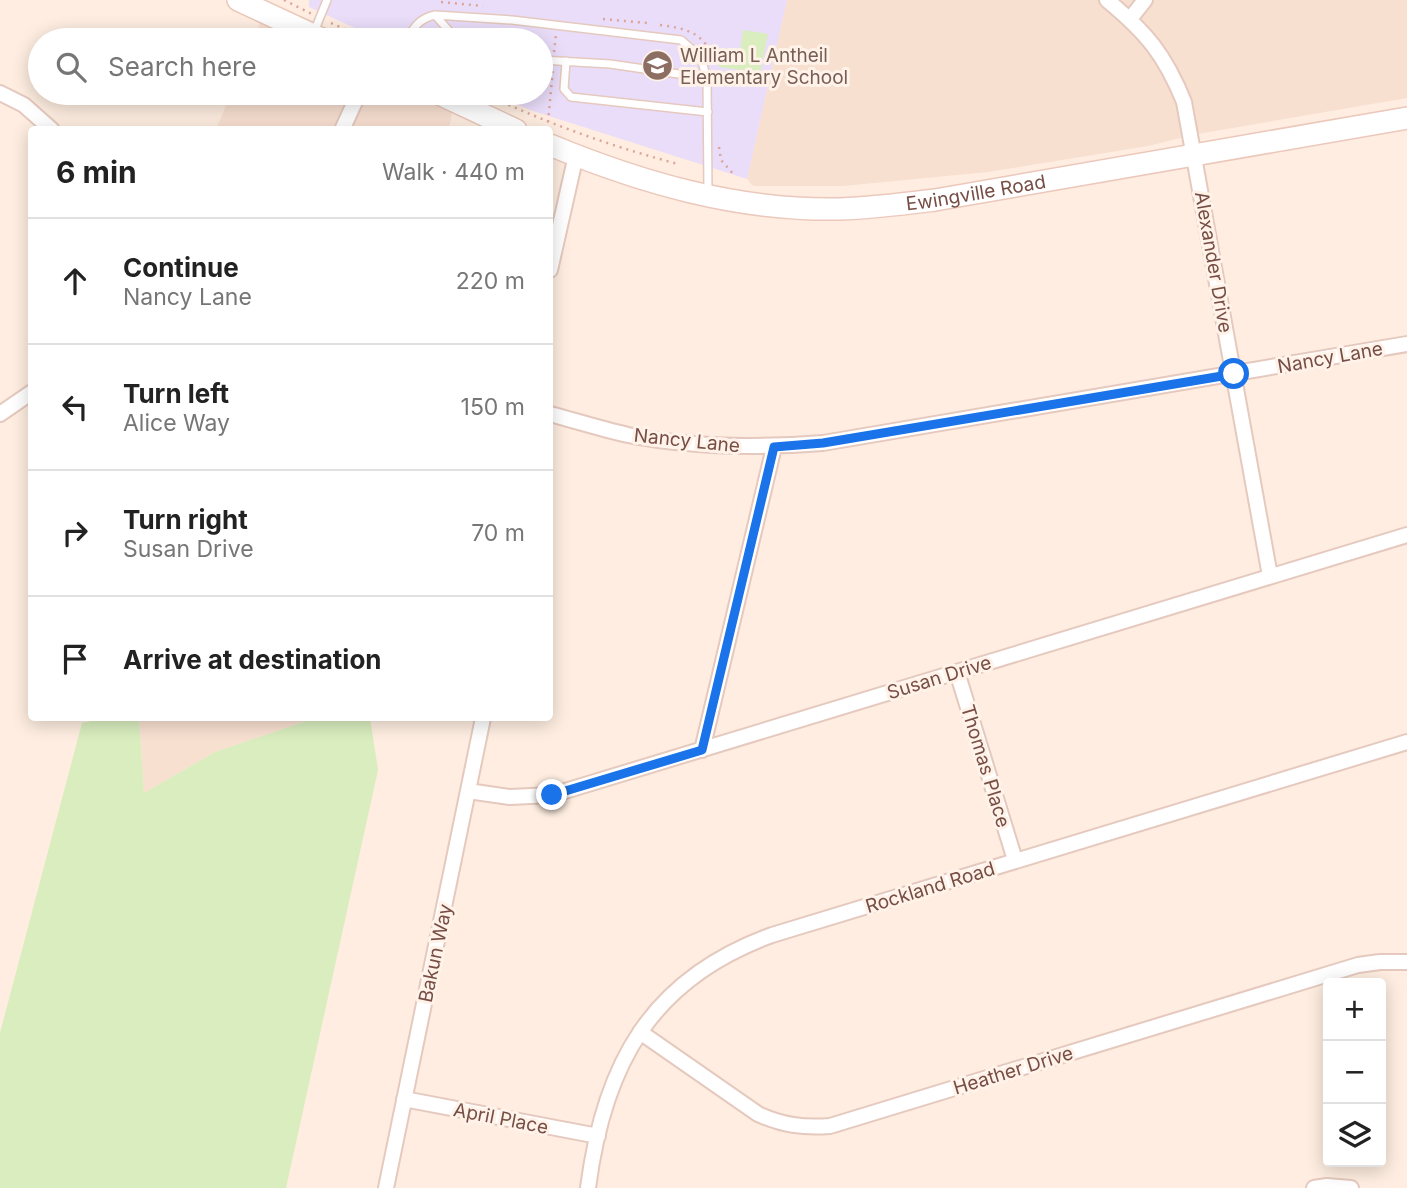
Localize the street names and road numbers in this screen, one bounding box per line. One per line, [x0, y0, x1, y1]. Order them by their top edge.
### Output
street label: Ewingville Road [905, 170, 1047, 216]
street label: Alexander Drive [1190, 190, 1237, 334]
street label: Nancy Lane [1276, 337, 1384, 378]
street label: Nancy Lane [633, 423, 741, 457]
street label: Susan Drive [884, 651, 994, 704]
street label: Thomas Place [956, 702, 1015, 830]
street label: Rockland Road [863, 857, 998, 918]
street label: Bakun Way [414, 901, 457, 1004]
street label: Heather Drive [950, 1041, 1076, 1100]
street label: April Place [452, 1098, 550, 1139]

